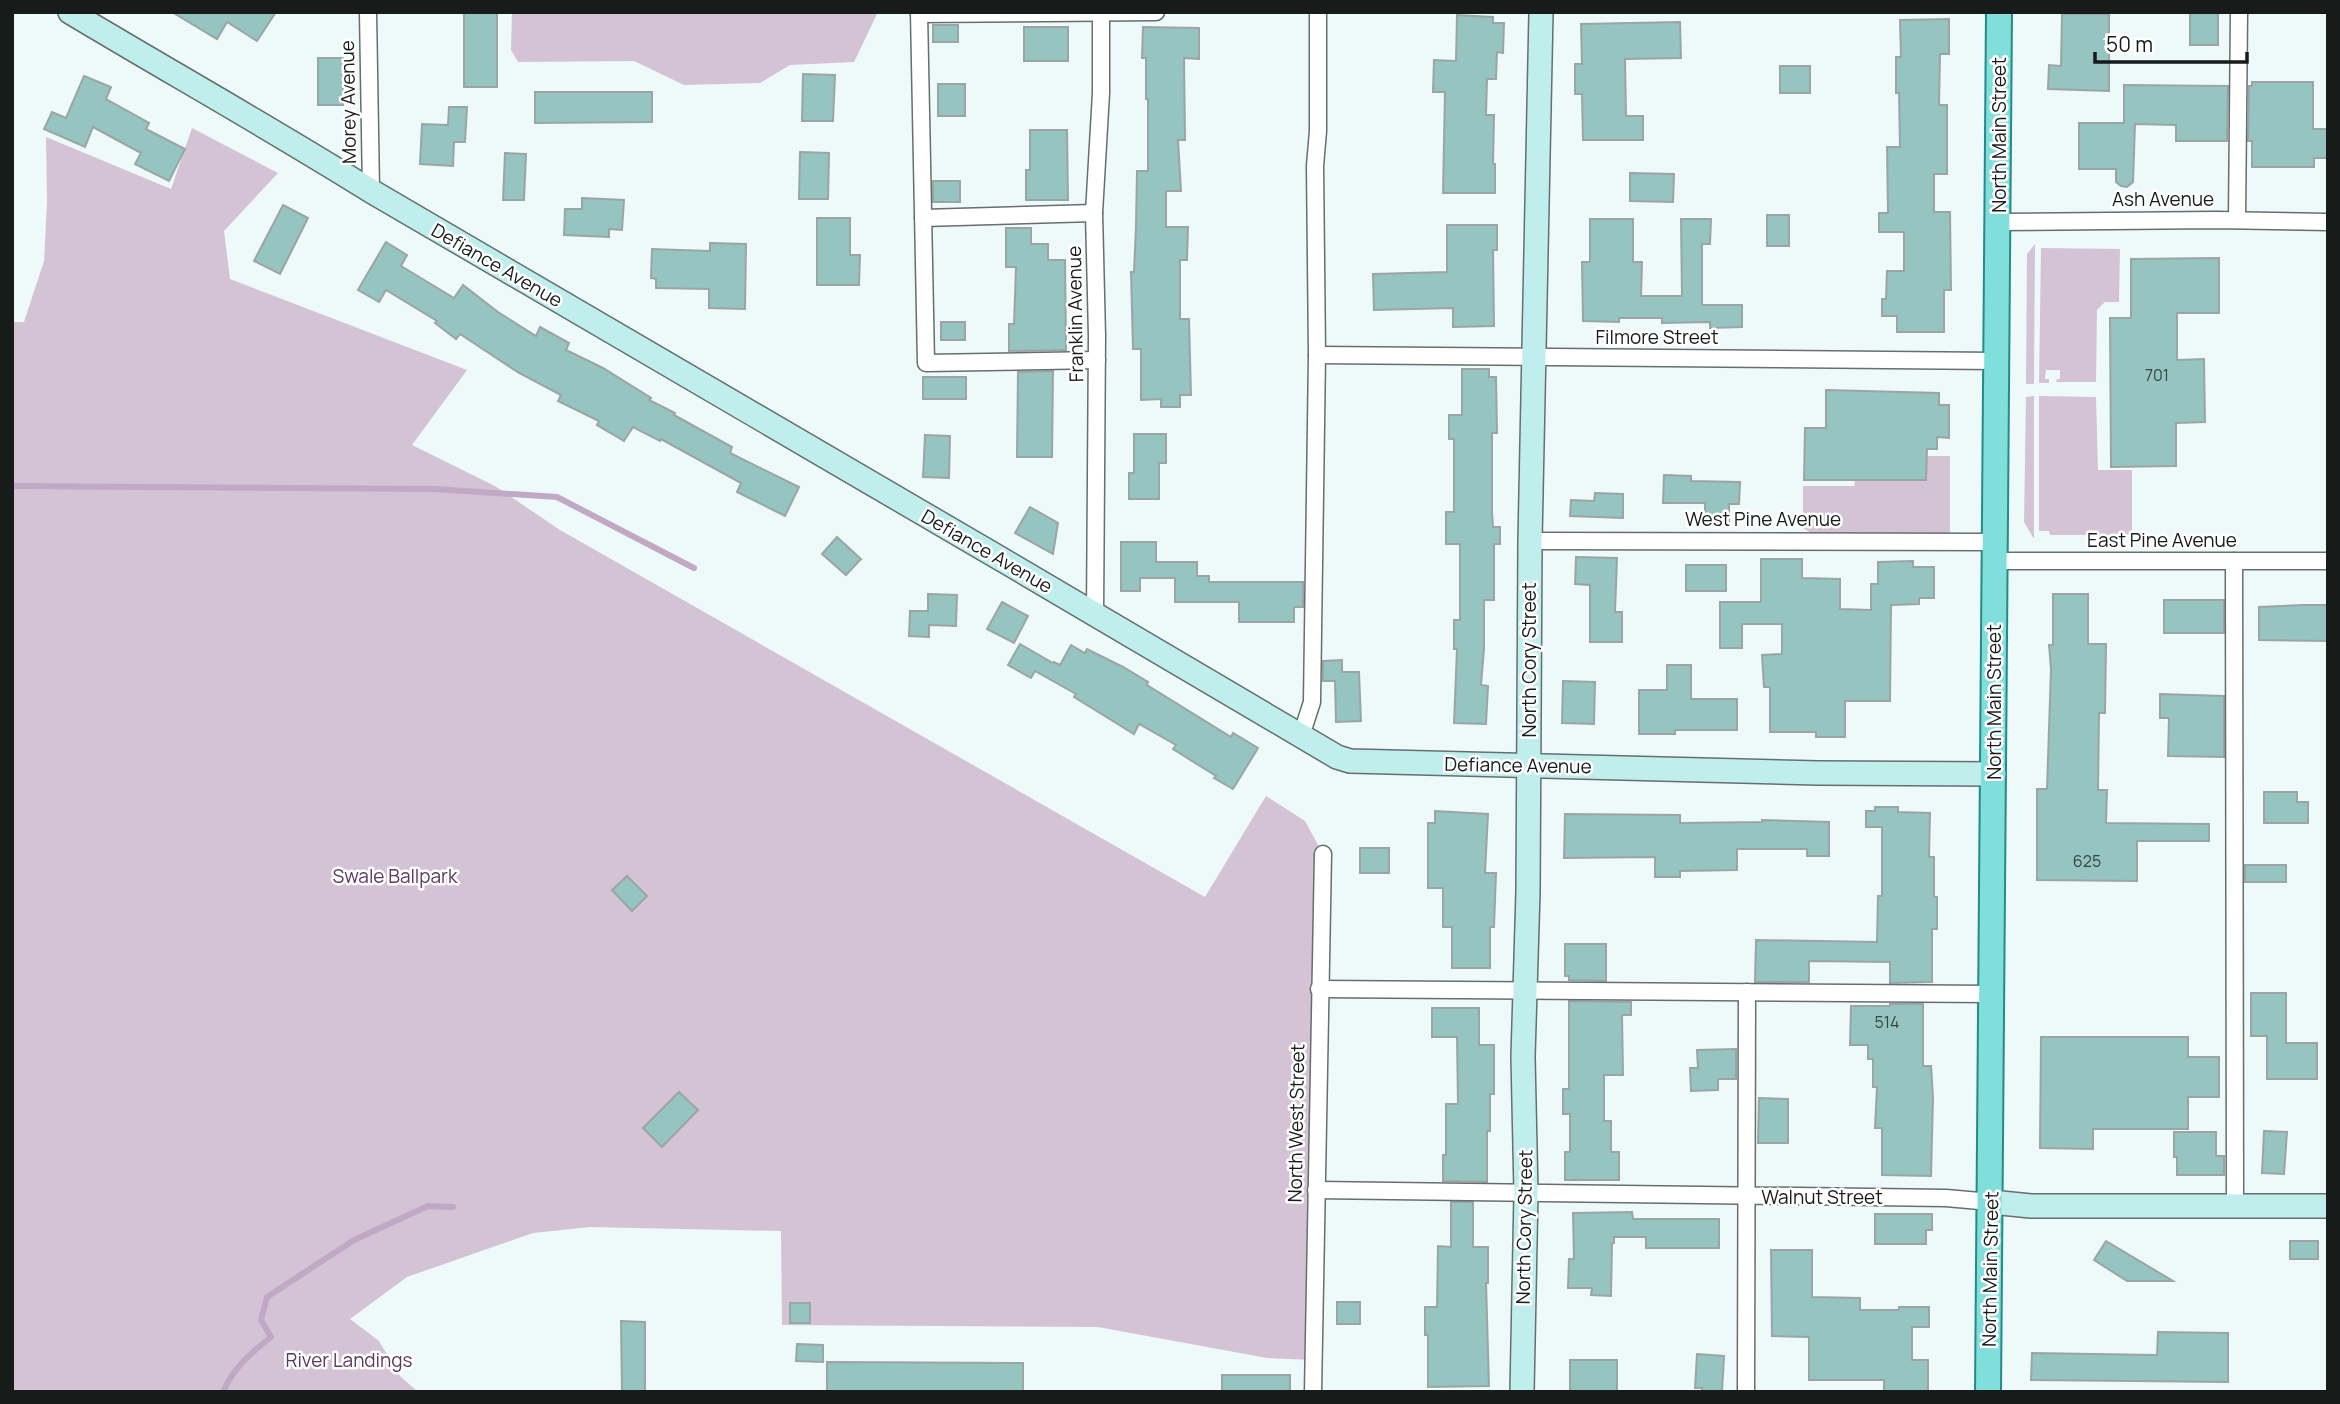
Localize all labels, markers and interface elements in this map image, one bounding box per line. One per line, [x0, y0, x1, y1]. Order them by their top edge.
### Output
scale bar [2095, 21, 2247, 65]
text: 50 m [2106, 30, 2153, 58]
street label: Morey Avenue [334, 40, 362, 164]
street label: North Main Street [1986, 57, 2012, 213]
street label: Ash Avenue [2112, 186, 2214, 212]
street label: Defiance Avenue [427, 217, 567, 313]
street label: Franklin Avenue [1061, 246, 1089, 382]
street label: Filmore Street [1595, 324, 1719, 350]
house number: 701 [2145, 364, 2169, 386]
street label: Defiance Avenue [917, 503, 1057, 599]
street label: West Pine Avenue [1685, 506, 1841, 532]
street label: East Pine Avenue [2087, 527, 2237, 553]
street label: North Cory Street [1516, 583, 1542, 737]
street label: North Main Street [1981, 624, 2007, 780]
street label: Defiance Avenue [1444, 751, 1592, 779]
house number: 625 [2073, 850, 2101, 872]
park label: Swale Ballpark [333, 863, 458, 889]
house number: 514 [1875, 1011, 1899, 1033]
street label: North West Street [1282, 1043, 1310, 1203]
street label: North Cory Street [1510, 1149, 1538, 1305]
street label: Walnut Street [1761, 1184, 1883, 1210]
street label: North Main Street [1976, 1191, 2004, 1347]
park label: River Landings [285, 1347, 413, 1373]

